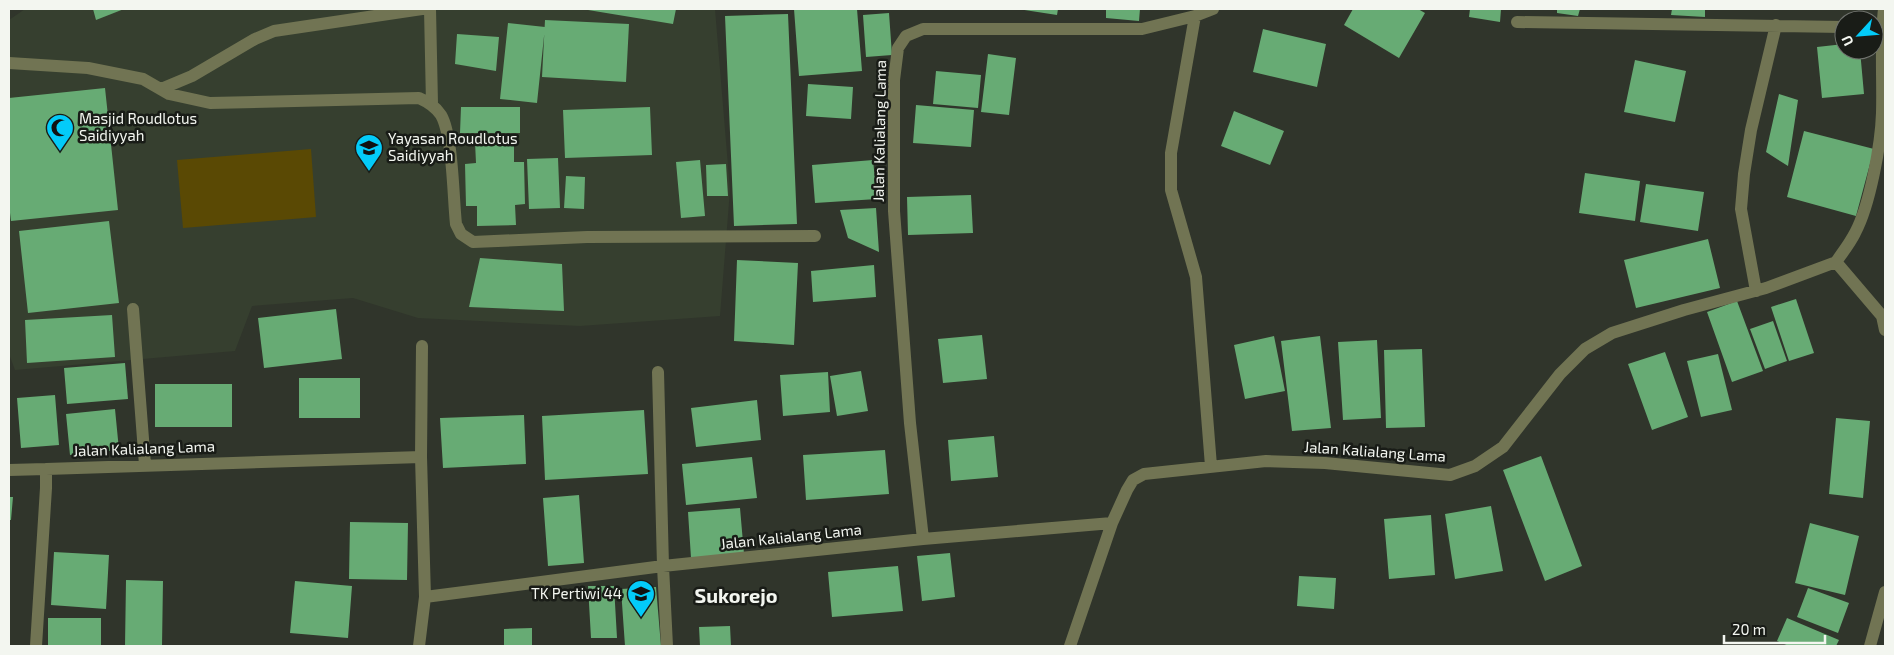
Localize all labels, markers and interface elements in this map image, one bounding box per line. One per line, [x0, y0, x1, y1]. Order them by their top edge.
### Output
north arrow [1834, 10, 1884, 60]
text: U [1837, 33, 1857, 49]
street label: Jalan Kalialang Lama [869, 60, 889, 202]
place label: Masjid Roudlotus Saidiyyah [79, 109, 197, 144]
mosque icon: Masjid Roudlotus Saidiyyah [45, 113, 75, 152]
place label: Yayasan Roudlotus Saidiyyah [388, 129, 518, 164]
school or university icon: Yayasan Roudlotus Saidiyyah [354, 133, 384, 172]
street label: Jalan Kalialang Lama [73, 437, 215, 459]
street label: Jalan Kalialang Lama [1304, 437, 1447, 465]
street label: Jalan Kalialang Lama [719, 520, 862, 552]
school or university icon: TK Pertiwi 44 [626, 579, 656, 618]
district label: Sukorejo [694, 583, 778, 607]
place label: TK Pertiwi 44 [531, 584, 622, 602]
scale bar [1724, 612, 1825, 644]
text: 20 m [1732, 620, 1766, 638]

